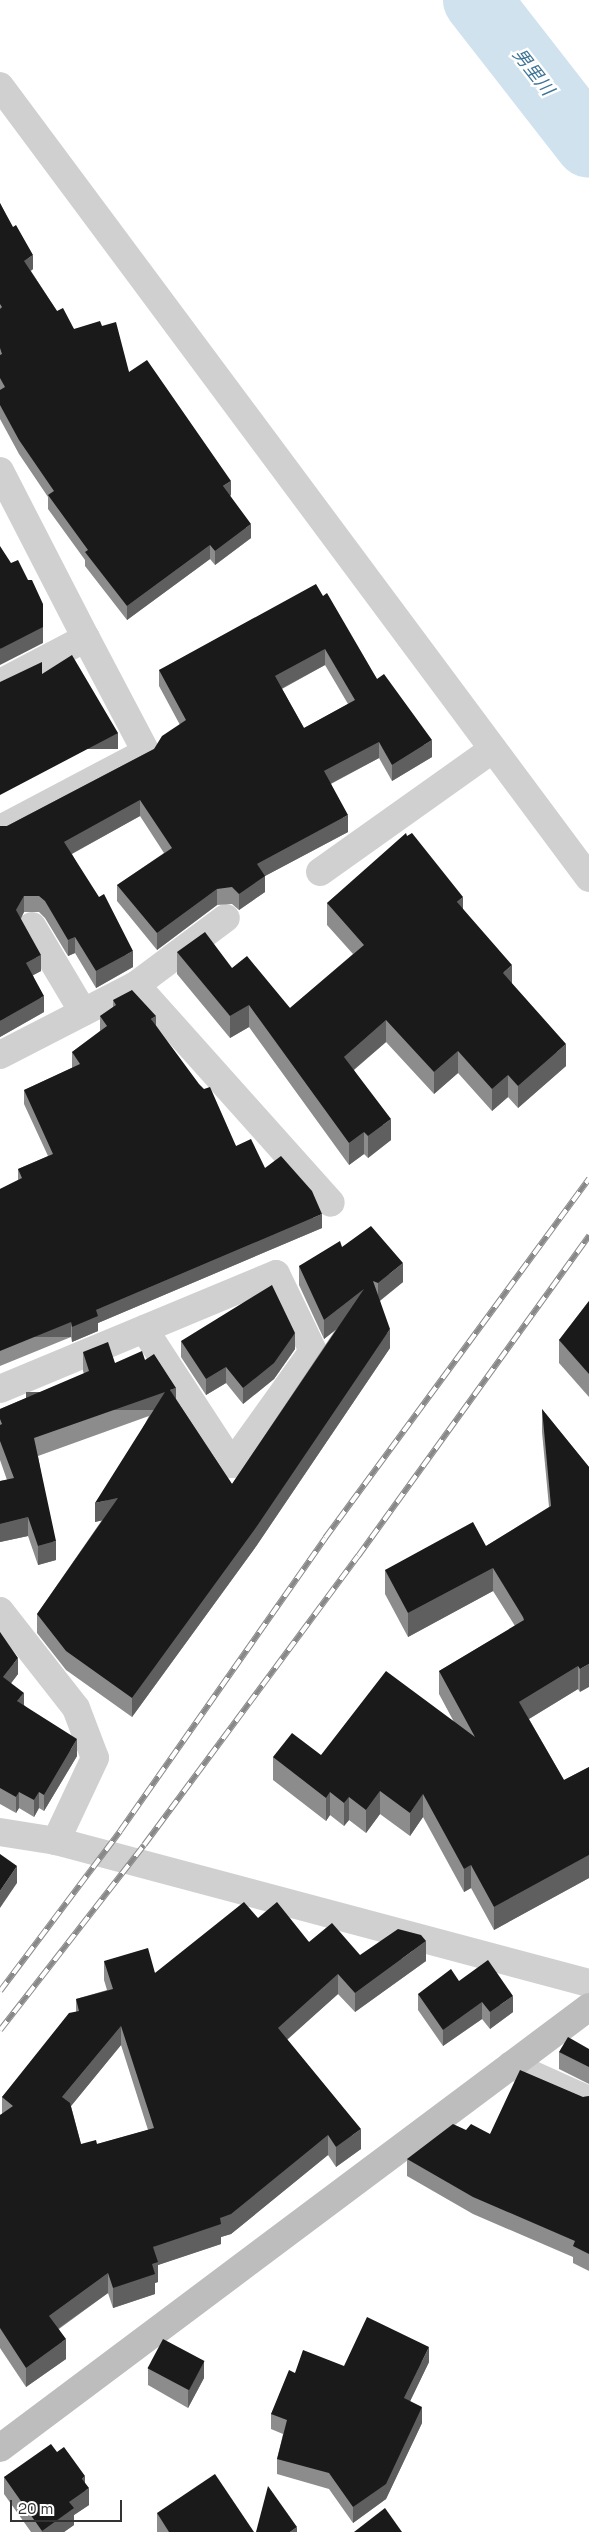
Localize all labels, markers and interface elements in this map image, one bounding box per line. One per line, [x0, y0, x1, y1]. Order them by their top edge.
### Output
water label: 男里川 [508, 44, 558, 100]
scale bar [12, 2490, 125, 2522]
text: 20 m [18, 2499, 53, 2518]

